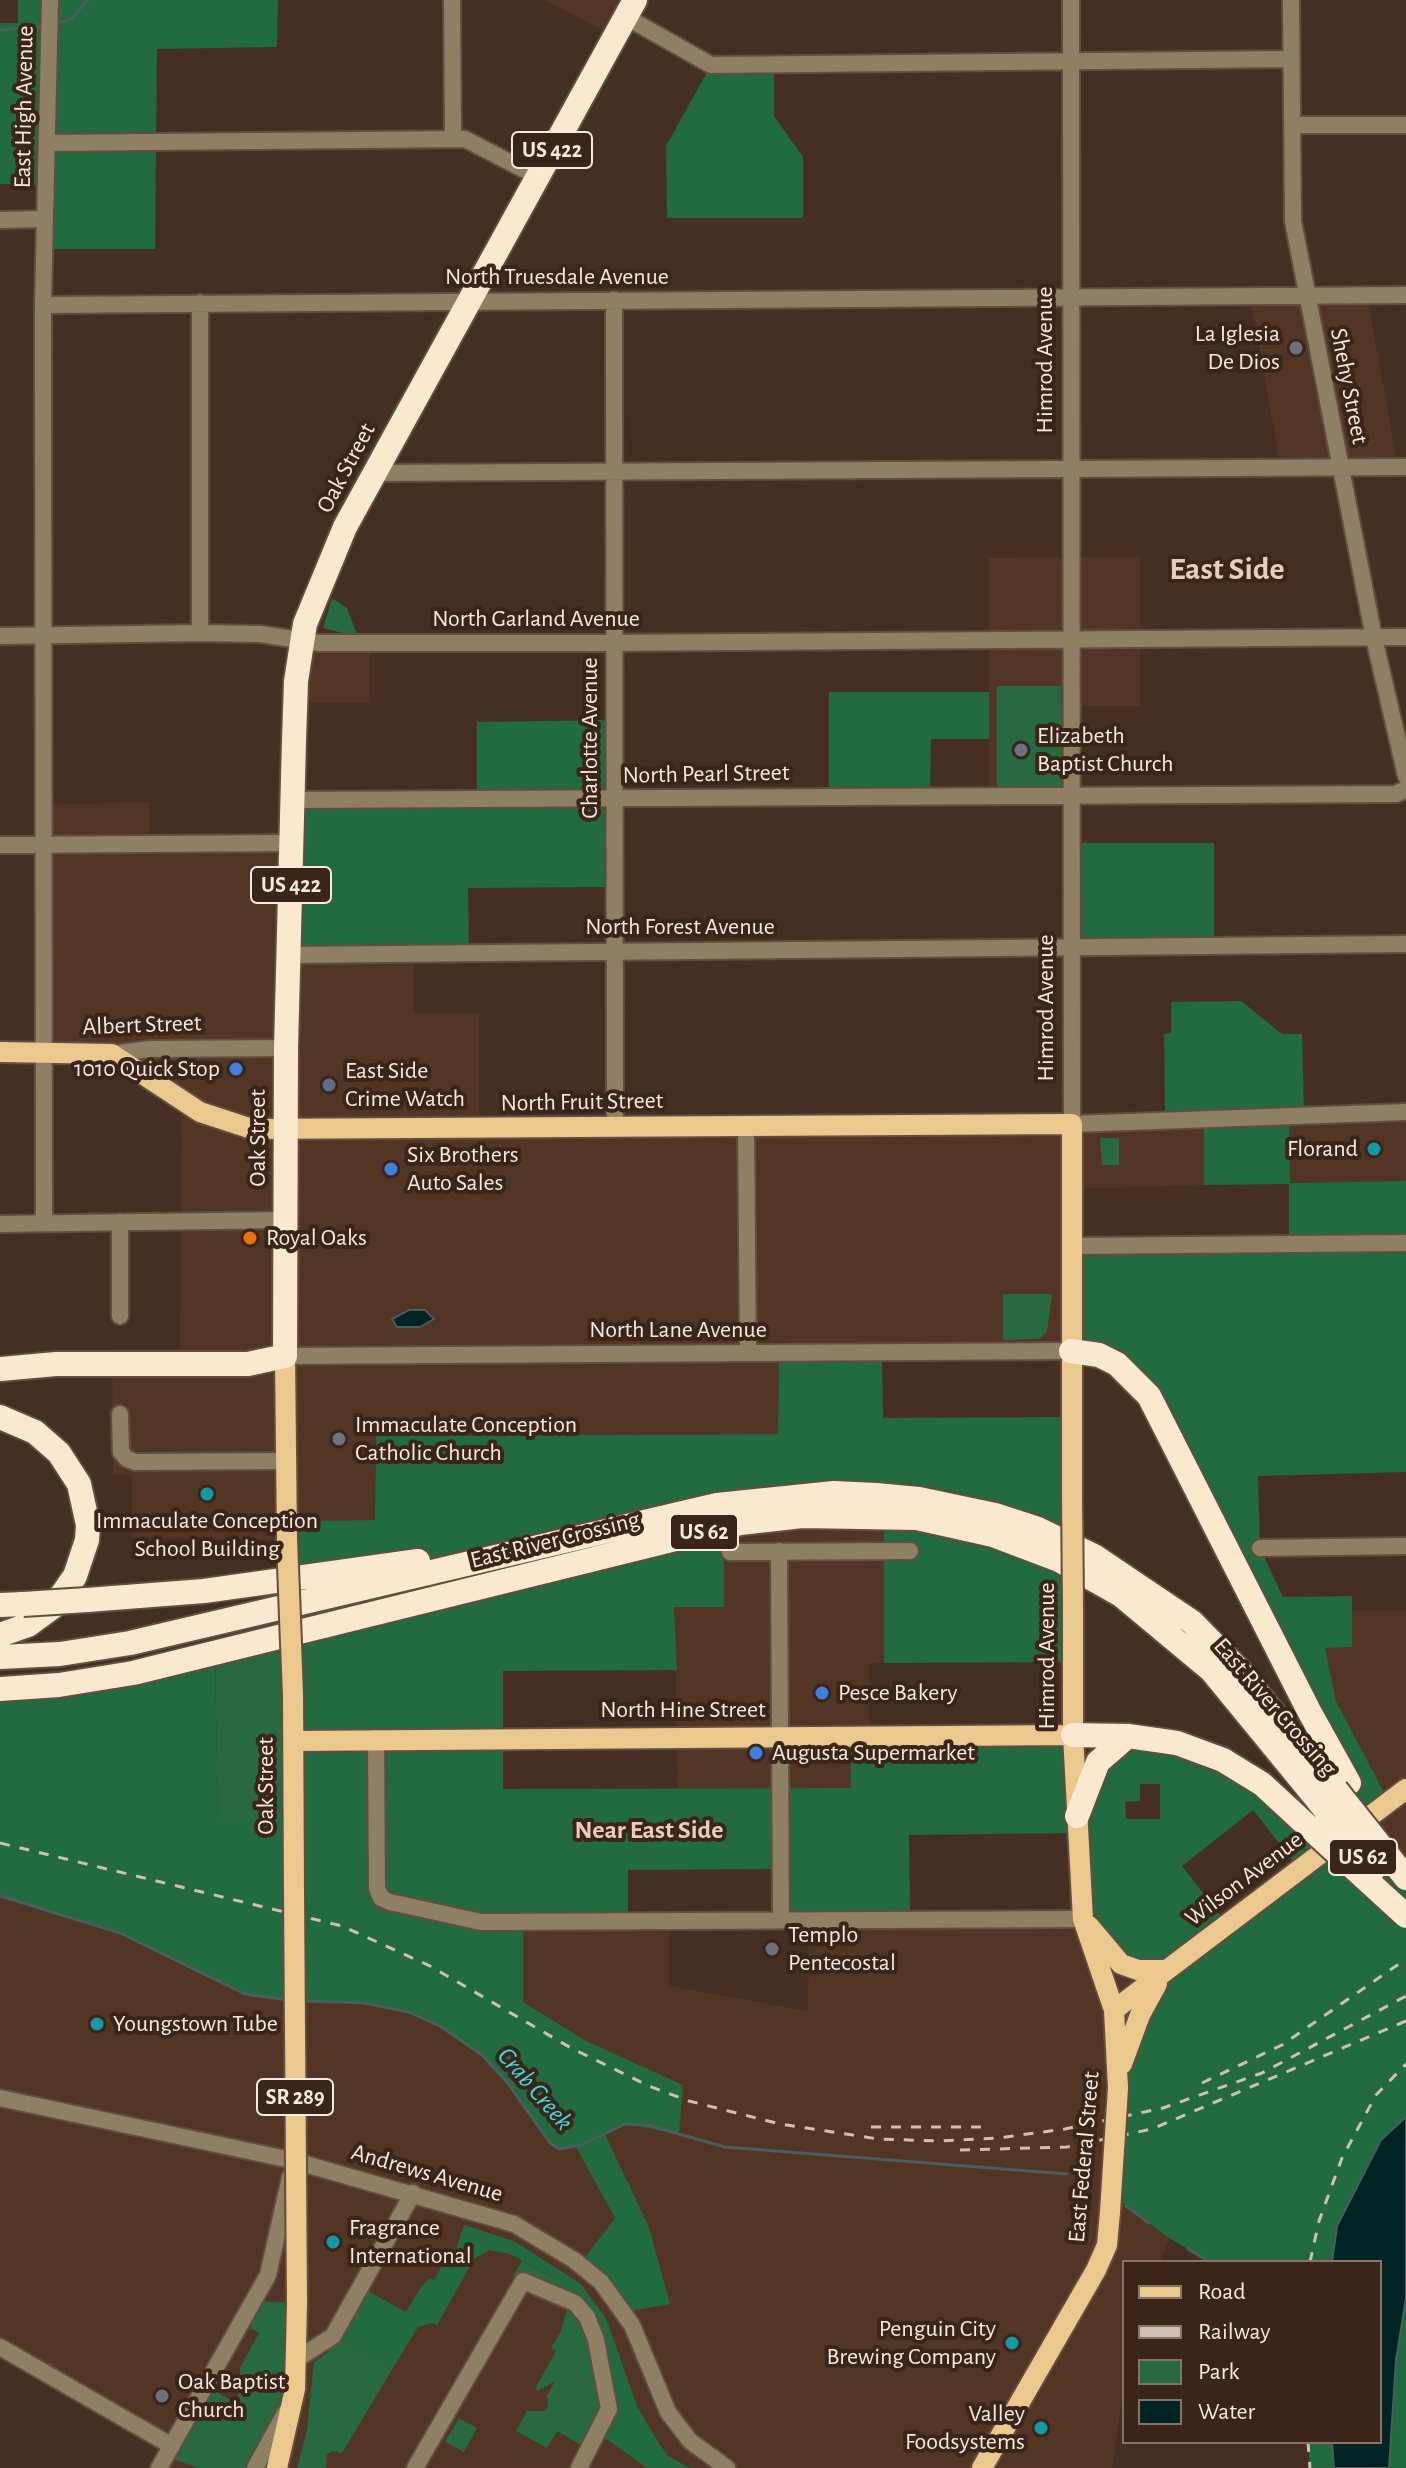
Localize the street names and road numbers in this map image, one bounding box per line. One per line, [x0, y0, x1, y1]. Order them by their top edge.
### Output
street label: East High Avenue [8, 25, 40, 189]
road number: US 422 [512, 132, 592, 168]
street label: North Truesdale Avenue [445, 263, 669, 291]
street label: Himrod Avenue [1031, 286, 1059, 434]
street label: Shehy Street [1324, 326, 1374, 446]
street label: Oak Street [310, 418, 382, 518]
street label: North Garland Avenue [432, 605, 640, 633]
street label: Charlotte Avenue [576, 657, 604, 819]
street label: North Pearl Street [622, 758, 790, 790]
road number: US 422 [251, 867, 331, 903]
street label: North Forest Avenue [585, 913, 775, 941]
street label: Himrod Avenue [1032, 934, 1060, 1082]
street label: Albert Street [82, 1009, 202, 1041]
street label: North Fruit Street [500, 1086, 664, 1118]
street label: Oak Street [244, 1089, 272, 1187]
street label: North Lane Avenue [589, 1316, 767, 1344]
street label: East River Crossing [467, 1505, 643, 1575]
road number: US 62 [670, 1514, 738, 1550]
street label: Himrod Avenue [1033, 1582, 1061, 1730]
street label: East River Crossing [1207, 1632, 1343, 1782]
street label: North Hine Street [600, 1696, 766, 1724]
street label: Oak Street [252, 1737, 280, 1835]
street label: Wilson Avenue [1179, 1825, 1309, 1933]
road number: US 62 [1329, 1839, 1397, 1875]
street label: East Federal Street [1062, 2070, 1106, 2244]
road number: SR 289 [257, 2079, 333, 2115]
street label: Andrews Avenue [348, 2138, 506, 2208]

